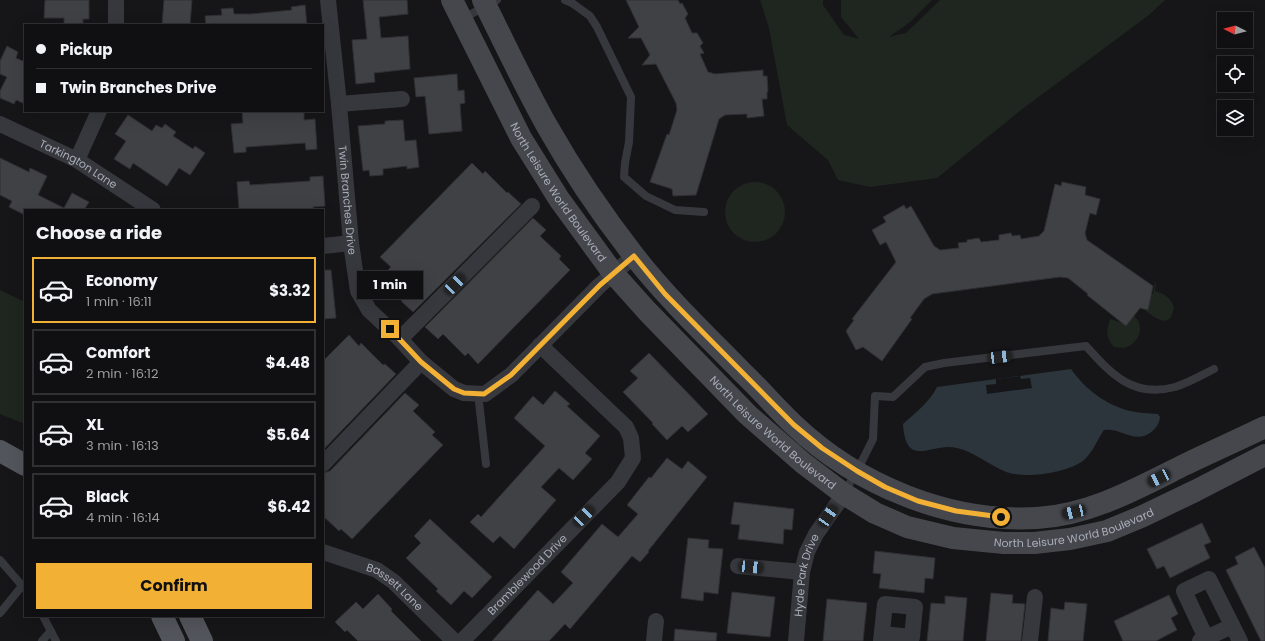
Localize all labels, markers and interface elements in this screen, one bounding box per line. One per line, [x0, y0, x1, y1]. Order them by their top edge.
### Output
north arrow [1217, 12, 1253, 48]
map controls [1217, 12, 1253, 136]
text: Pickup [60, 39, 112, 60]
button: locate [1217, 56, 1253, 92]
text: Twin Branches Drive [60, 77, 217, 98]
button: layers [1217, 100, 1253, 136]
street label: North Leisure World Boulevard [506, 120, 610, 265]
street label: Tarkington Lane [37, 135, 121, 192]
street label: Twin Branches Drive [335, 145, 361, 256]
text: Choose a ride [36, 220, 162, 245]
text: Economy [86, 270, 158, 291]
callout: 1 min [357, 271, 423, 299]
car [442, 271, 468, 297]
icon: car [38, 272, 74, 308]
text: 1 min [373, 275, 407, 294]
text: $3.32 [269, 280, 310, 301]
text: 1 min · 16:11 [86, 292, 152, 311]
route end [381, 320, 399, 338]
text: Comfort [86, 342, 150, 363]
icon: car [38, 344, 74, 380]
car [987, 350, 1013, 364]
text: $4.48 [266, 352, 310, 373]
text: 2 min · 16:12 [86, 364, 158, 383]
street label: North Leisure World Boulevard [706, 372, 839, 493]
text: XL [86, 414, 104, 435]
icon: car [38, 416, 74, 452]
text: $5.64 [266, 424, 310, 445]
text: 3 min · 16:13 [86, 436, 159, 455]
car [1146, 467, 1172, 489]
text: Black [86, 486, 129, 507]
icon: car [38, 488, 74, 524]
text: $6.42 [268, 496, 310, 517]
car [571, 503, 597, 529]
car [816, 503, 840, 529]
car [1061, 503, 1087, 521]
street label: North Leisure World Boulevard [993, 504, 1157, 551]
text: 4 min · 16:14 [86, 508, 160, 527]
route start [992, 508, 1010, 526]
street label: Bramblewood Drive [484, 530, 571, 619]
street label: Hyde Park Drive [790, 531, 823, 617]
street label: Bassett Lane [364, 559, 427, 615]
car [739, 560, 763, 574]
button: Confirm [36, 563, 312, 609]

